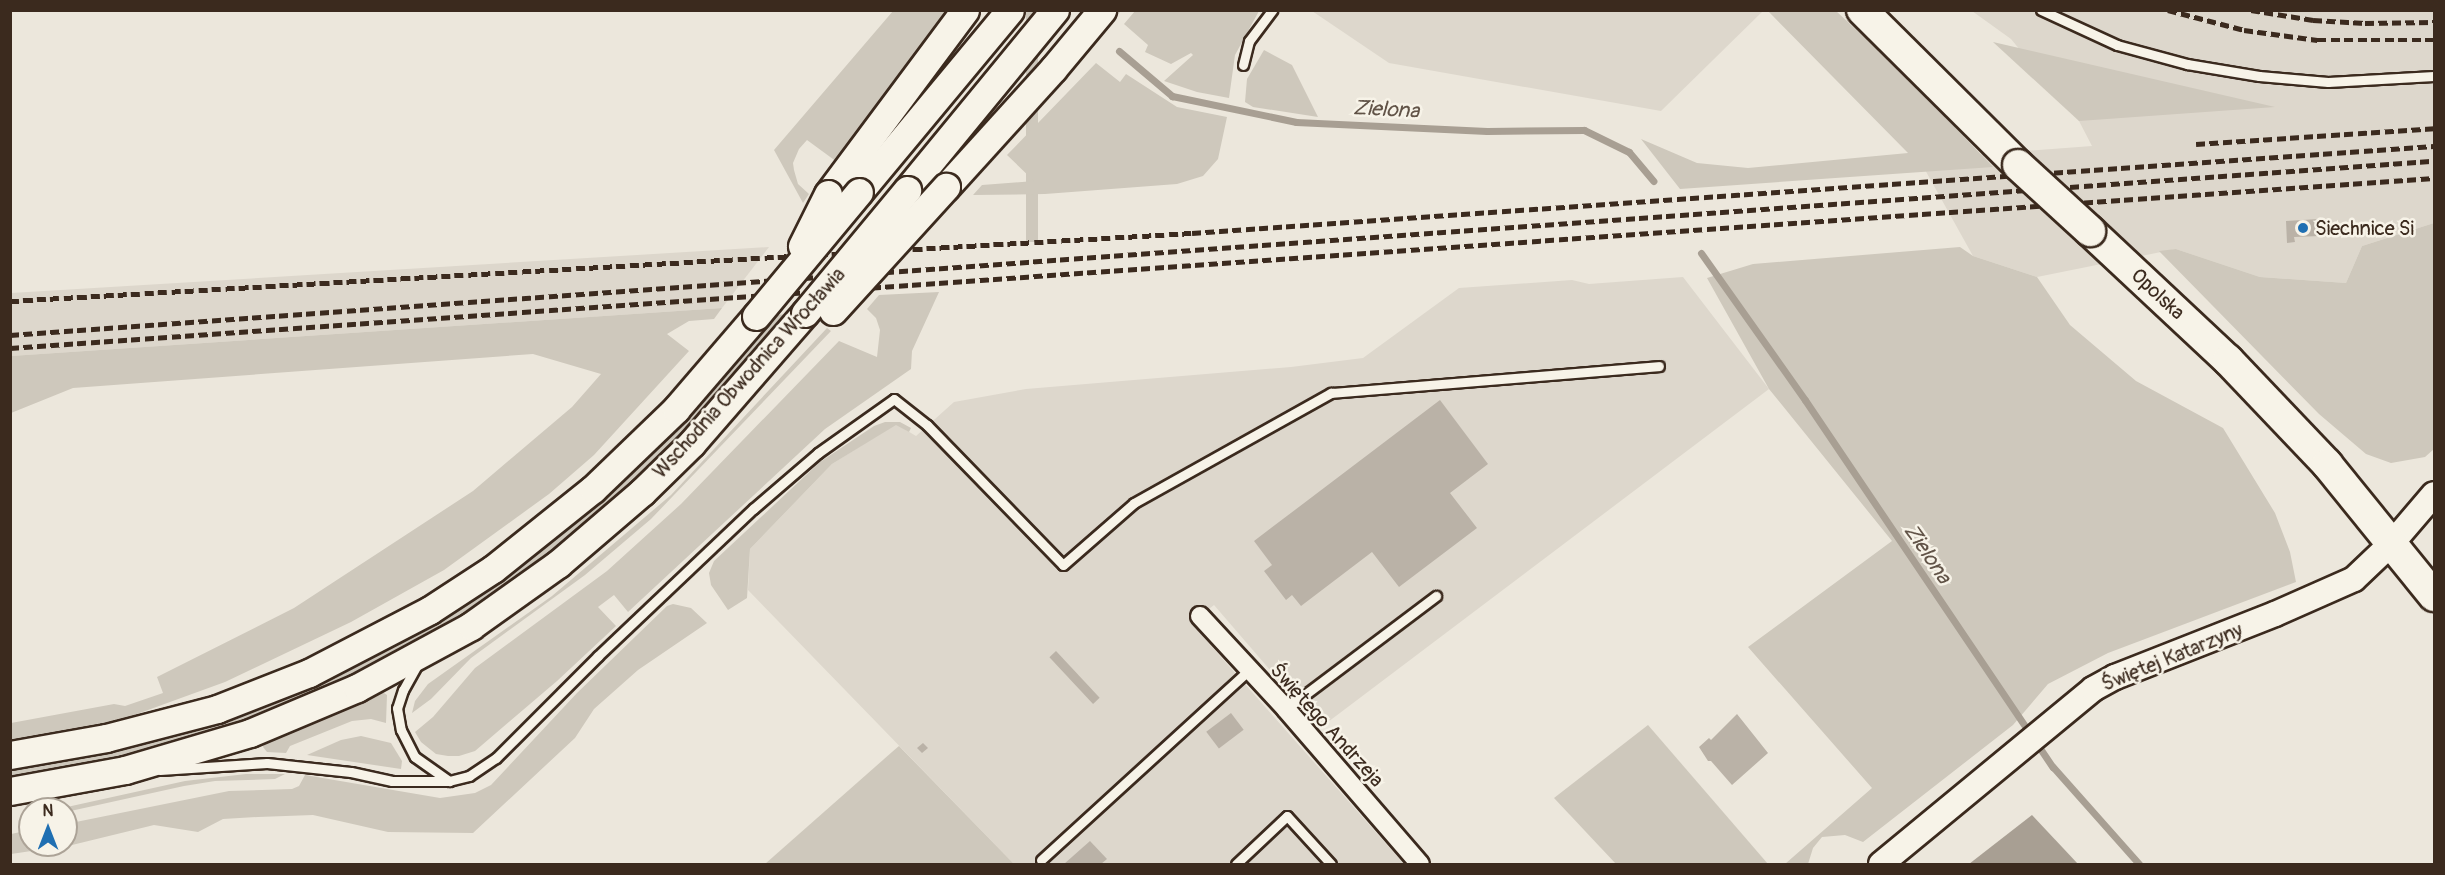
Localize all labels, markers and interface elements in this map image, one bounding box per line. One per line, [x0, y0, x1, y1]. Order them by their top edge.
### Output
water label: Zielona [1352, 96, 1420, 124]
place label: Siechnice Si [2315, 216, 2414, 240]
marker: Siechnice Si [2296, 221, 2310, 235]
street label: Wschodnia Obwodnica Wrocławia [648, 263, 850, 483]
street label: Opolska [2126, 263, 2190, 325]
water label: Zielona [1898, 520, 1956, 588]
street label: Świętej Katarzyny [2098, 618, 2246, 696]
street label: Świętego Andrzeja [1265, 658, 1389, 792]
north arrow [18, 797, 78, 857]
text: N [43, 801, 53, 821]

